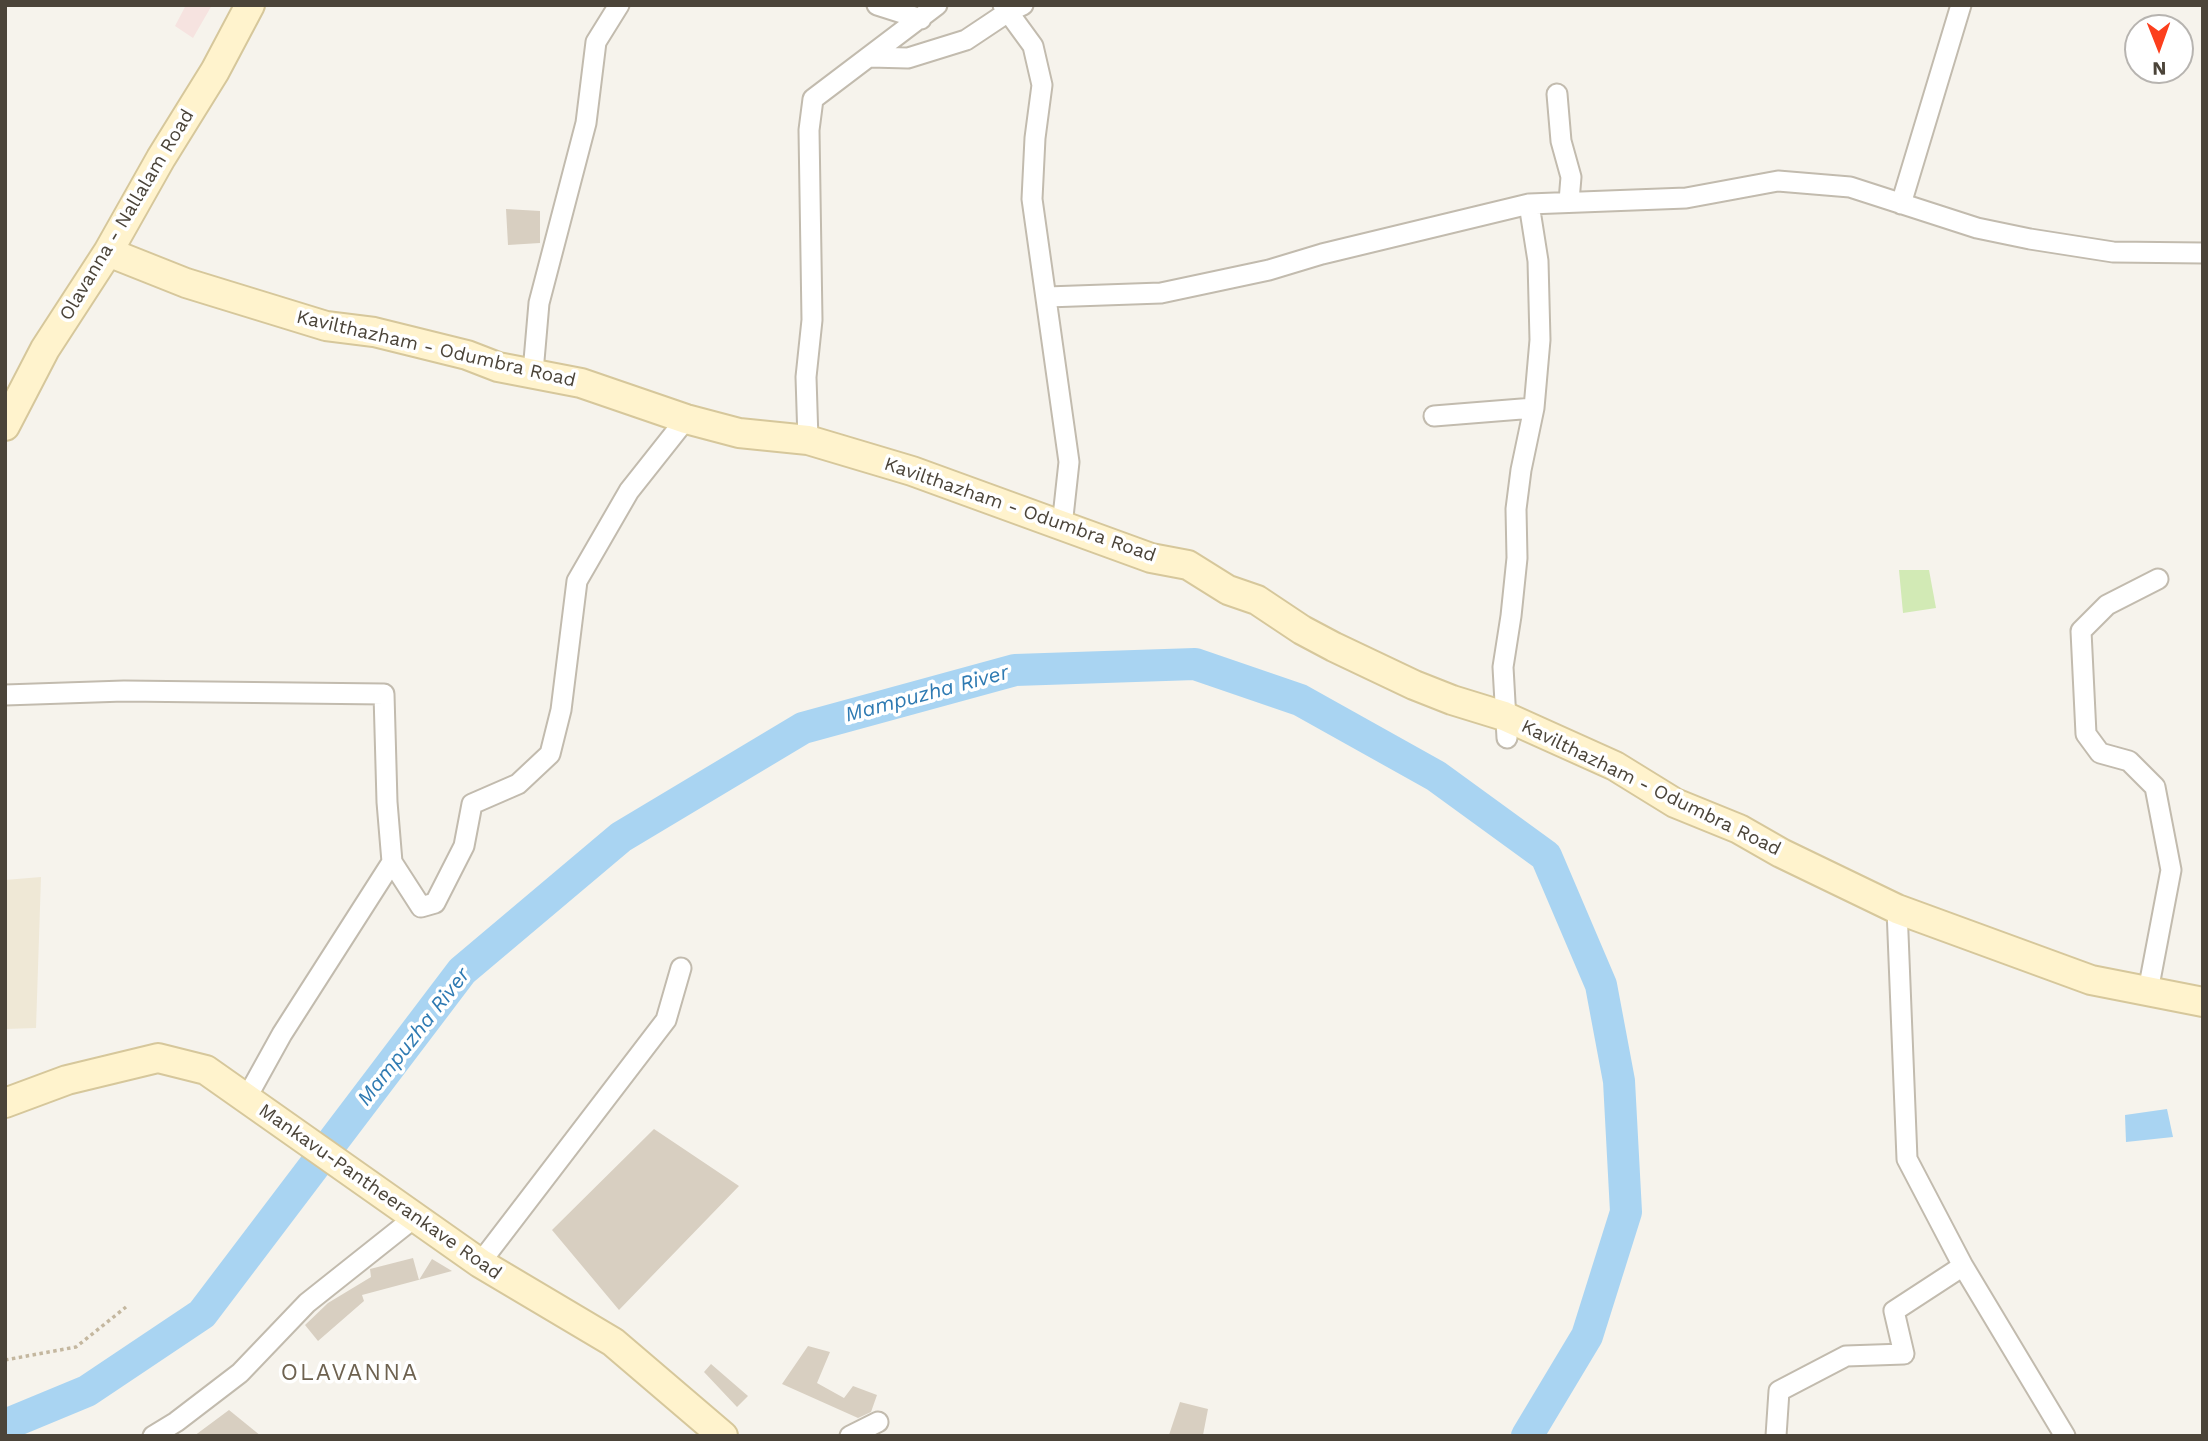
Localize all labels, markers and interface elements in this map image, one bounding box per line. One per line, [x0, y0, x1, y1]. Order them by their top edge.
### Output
north arrow [2124, 14, 2194, 84]
text: N [2152, 57, 2167, 80]
street label: Olavanna - Nallalam Road [55, 105, 199, 325]
street label: Kavilthazham - Odumbra Road [294, 306, 578, 392]
street label: Kavilthazham - Odumbra Road [881, 453, 1159, 567]
water label: Mampuzha River [842, 660, 1012, 728]
street label: Kavilthazham - Odumbra Road [1518, 715, 1784, 861]
water label: Mampuzha River [352, 963, 476, 1111]
street label: Mankavu-Pantheerankave Road [254, 1099, 506, 1285]
district label: OLAVANNA [282, 1359, 418, 1387]

